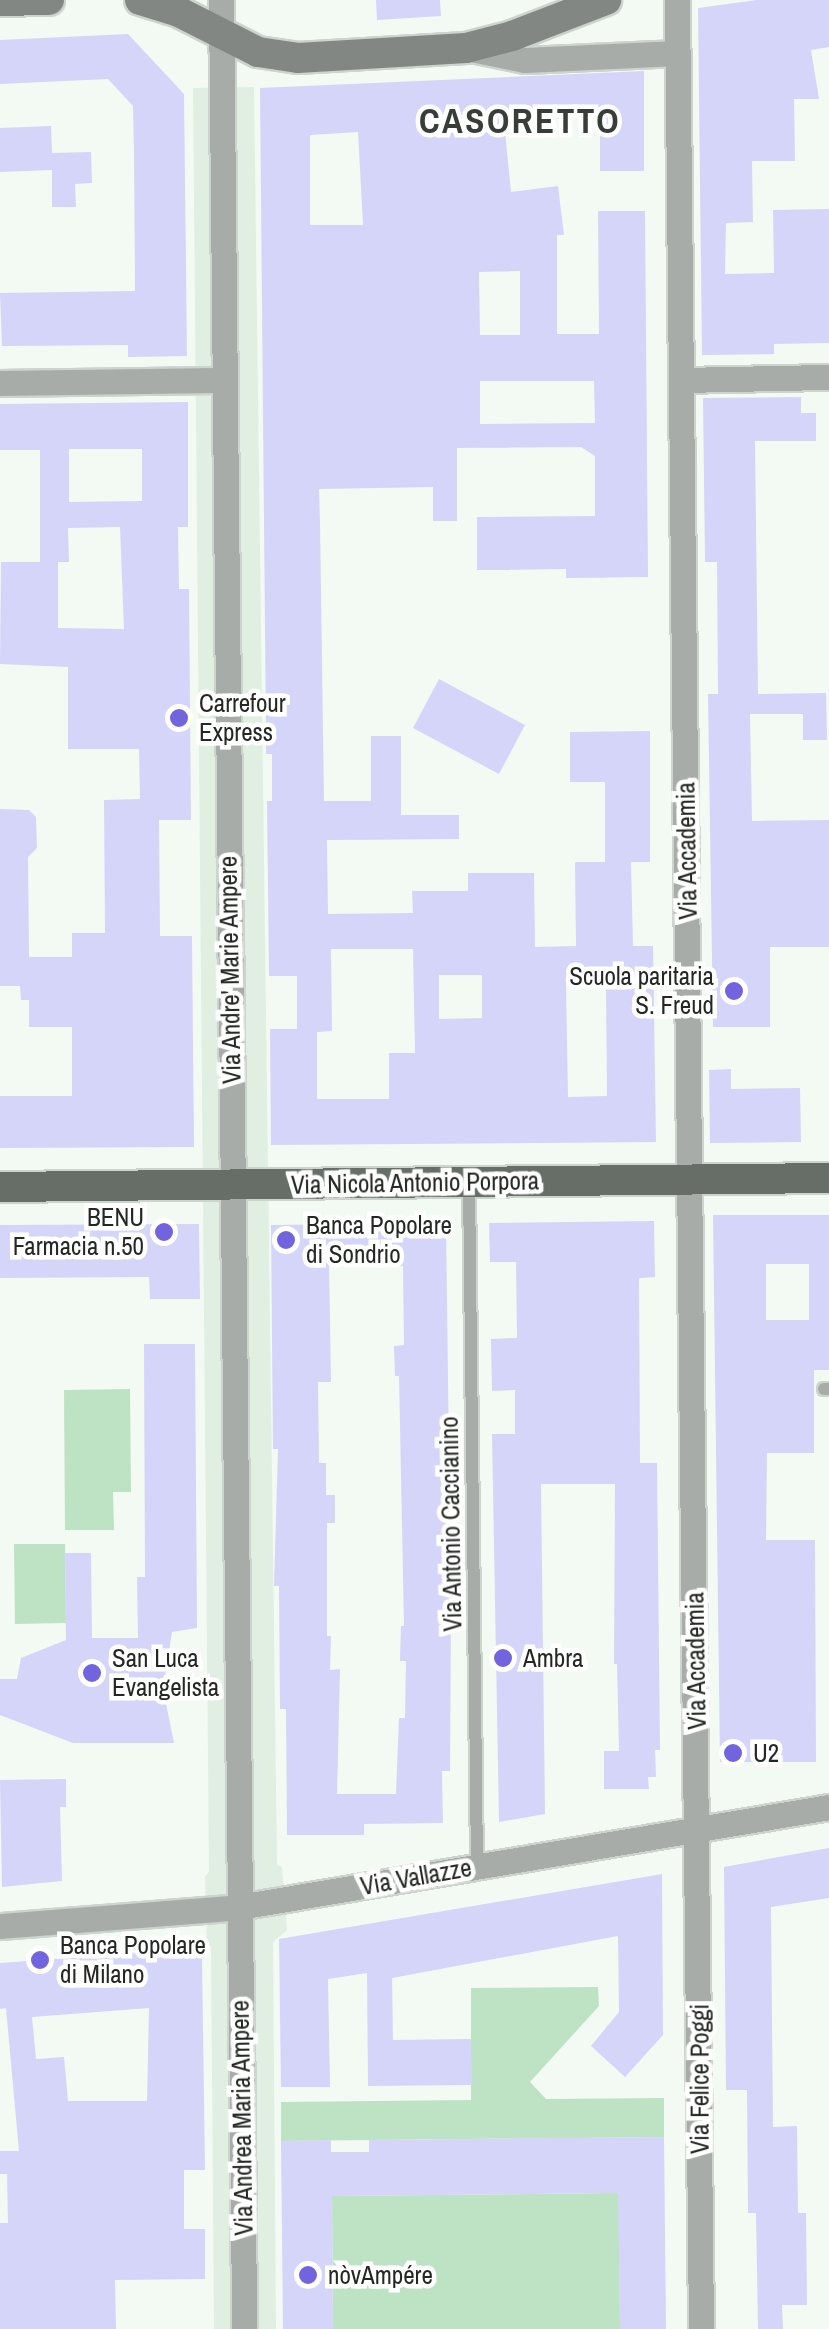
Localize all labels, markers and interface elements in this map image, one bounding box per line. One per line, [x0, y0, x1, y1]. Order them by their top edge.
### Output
district label: CASORETTO [419, 100, 621, 142]
place label: Carrefour Express [199, 689, 286, 748]
marker: Carrefour Express [168, 707, 190, 729]
street label: Via Accademia [671, 781, 703, 921]
street label: Via Andre' Marie Ampere [213, 855, 247, 1085]
place label: Scuola paritaria S. Freud [569, 962, 714, 1021]
marker: Scuola paritaria S. Freud [723, 980, 745, 1002]
street label: Via Nicola Antonio Porpora [290, 1166, 540, 1200]
place label: BENU Farmacia n.50 [13, 1203, 144, 1262]
place label: Banca Popolare di Sondrio [306, 1211, 452, 1270]
marker: BENU Farmacia n.50 [153, 1221, 175, 1243]
marker: Banca Popolare di Sondrio [275, 1229, 297, 1251]
street label: Via Antonio Caccianino [434, 1416, 468, 1632]
street label: Via Accademia [680, 1591, 712, 1731]
place label: Ambra [523, 1643, 583, 1673]
place label: San Luca Evangelista [112, 1644, 219, 1703]
marker: Ambra [492, 1647, 514, 1669]
marker: San Luca Evangelista [81, 1662, 103, 1684]
place label: U2 [753, 1738, 779, 1768]
marker: U2 [722, 1742, 744, 1764]
street label: Via Vallazze [358, 1852, 474, 1902]
place label: Banca Popolare di Milano [60, 1931, 206, 1990]
marker: Banca Popolare di Milano [29, 1949, 51, 1971]
street label: Via Andrea Maria Ampere [225, 1999, 259, 2237]
street label: Via Felice Poggi [685, 2004, 715, 2154]
place label: nòvAmpére [328, 2260, 433, 2290]
marker: nòvAmpére [297, 2264, 319, 2286]

